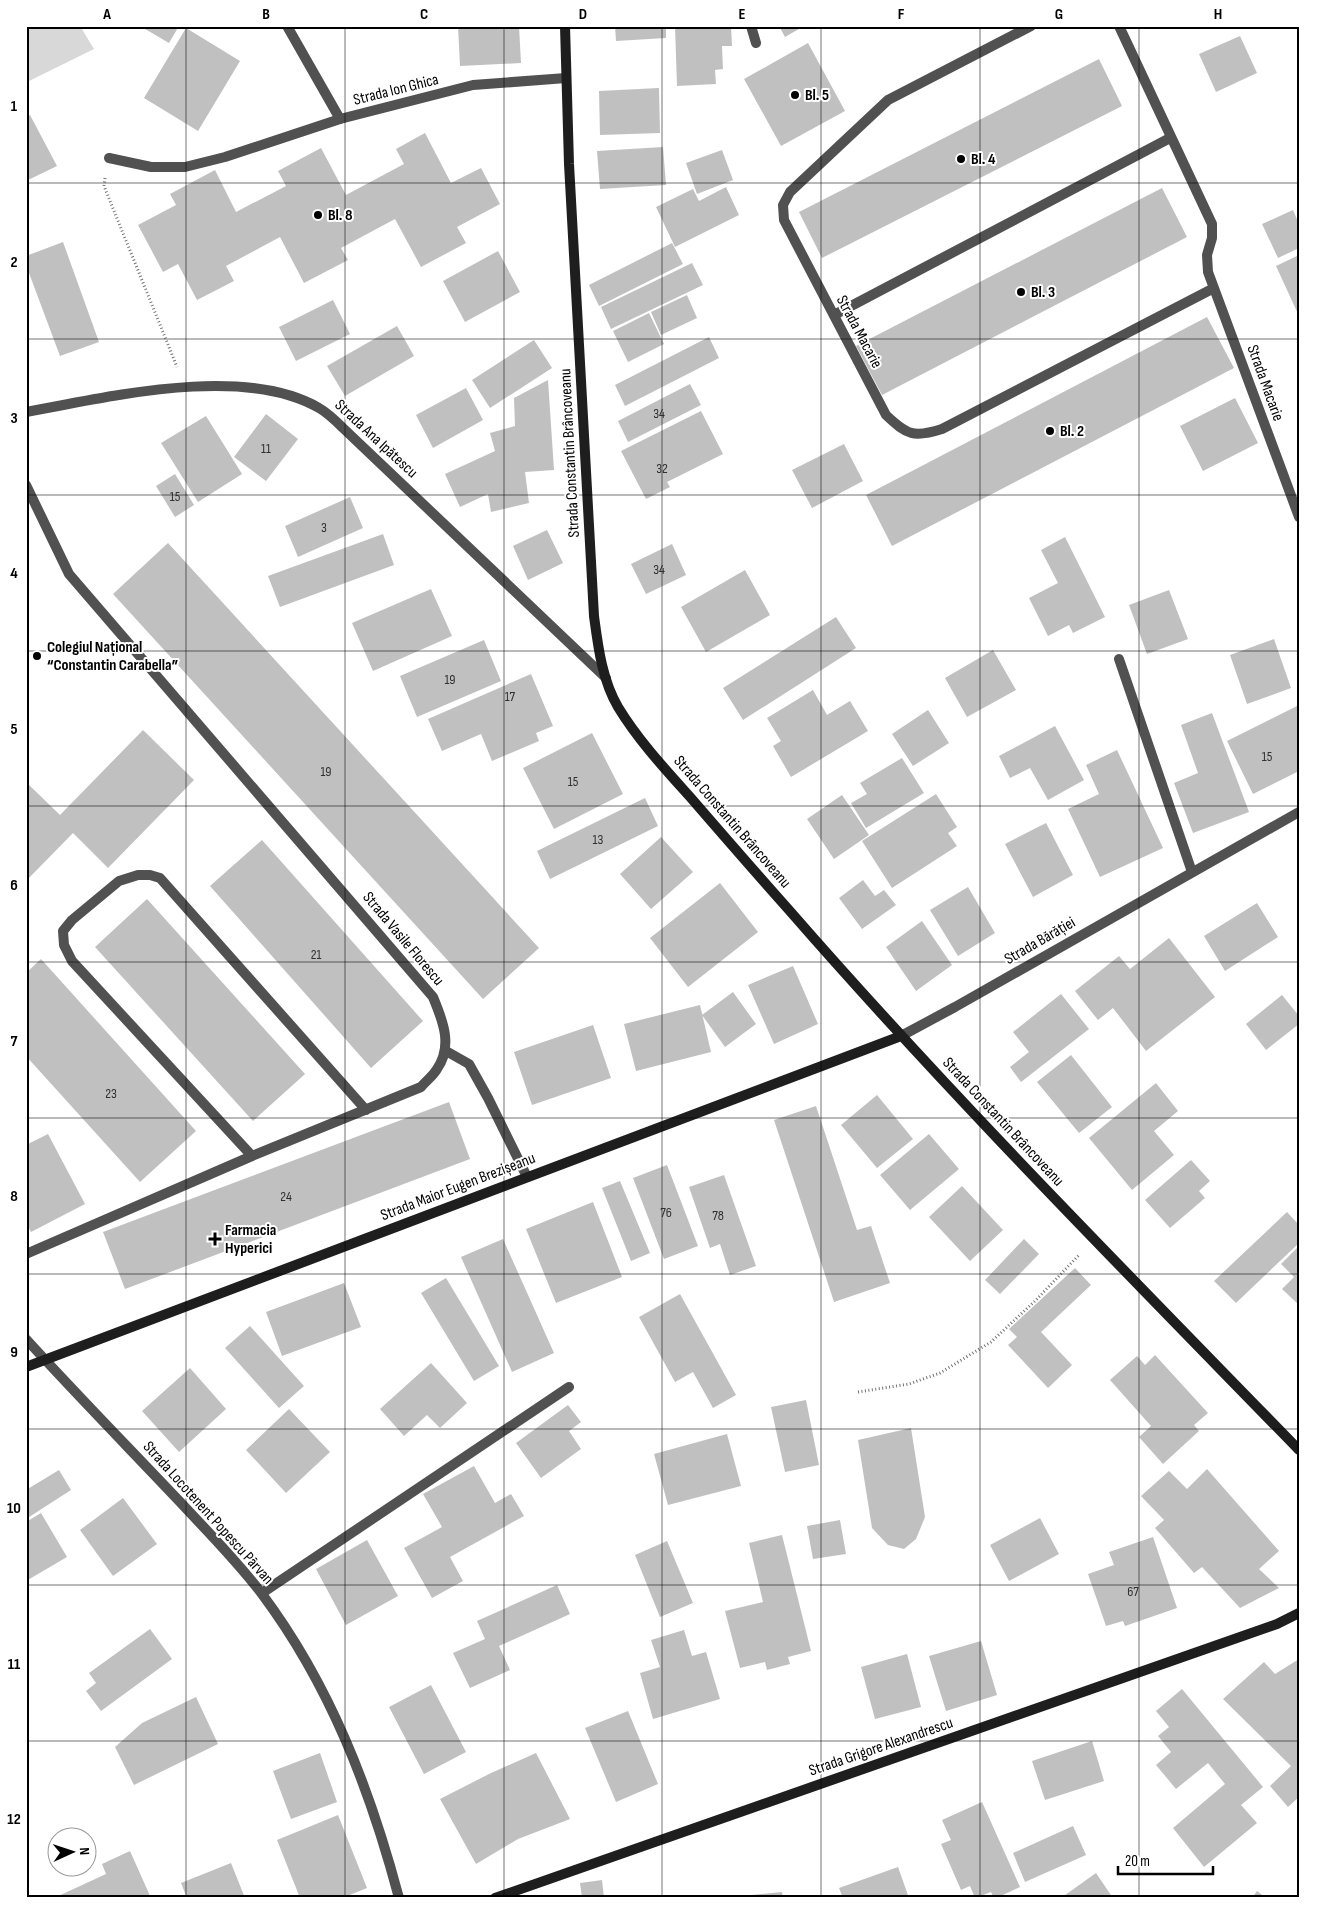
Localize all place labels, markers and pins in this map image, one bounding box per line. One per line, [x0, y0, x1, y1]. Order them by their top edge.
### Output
place label: Bl. 5 [805, 86, 829, 105]
marker: Bl. 5 [789, 89, 801, 101]
place label: Bl. 4 [971, 150, 996, 169]
marker: Bl. 4 [955, 153, 967, 165]
place label: Bl. 8 [328, 206, 353, 225]
marker: Bl. 8 [312, 209, 324, 221]
place label: Bl. 3 [1031, 283, 1055, 302]
marker: Bl. 3 [1015, 286, 1027, 298]
place label: Bl. 2 [1060, 422, 1084, 441]
marker: Bl. 2 [1044, 425, 1056, 437]
place label: Colegiul Național “Constantin Carabella” [47, 638, 179, 675]
marker: Colegiul Național “Constantin Carabella” [31, 650, 43, 662]
place label: Farmacia Hyperici [225, 1221, 276, 1258]
marker: Farmacia Hyperici [209, 1233, 221, 1245]

